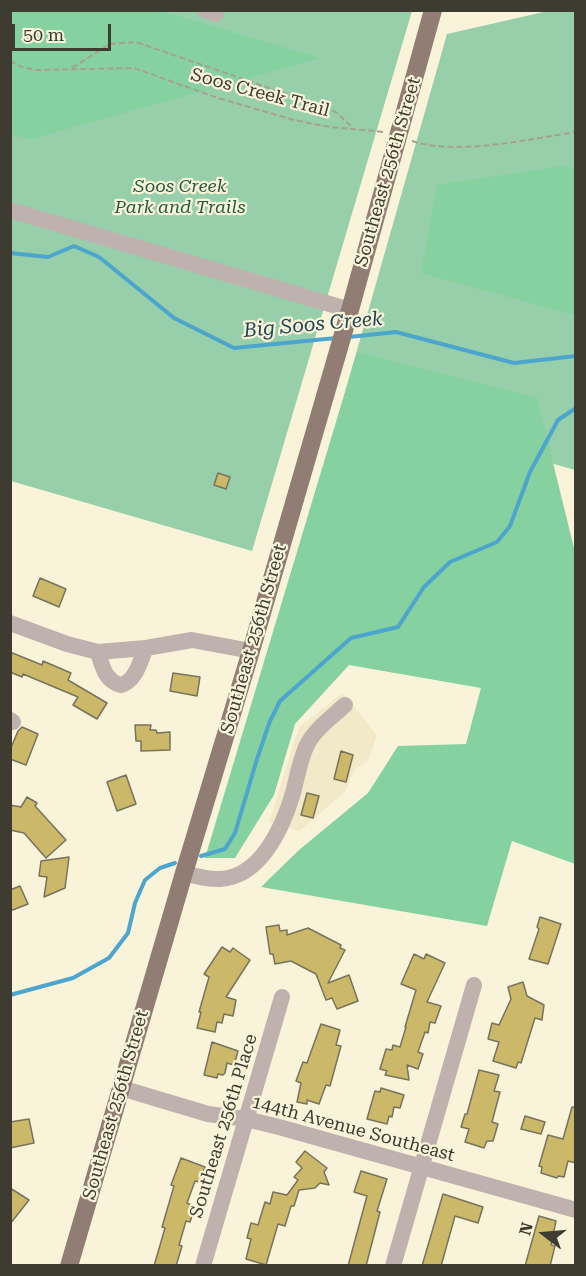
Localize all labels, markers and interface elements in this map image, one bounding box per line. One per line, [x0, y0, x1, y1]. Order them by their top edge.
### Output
scale bar [15, 12, 114, 50]
text: 50 m [23, 24, 64, 45]
street label: Soos Creek Trail [188, 64, 332, 122]
street label: Southeast 256th Street [351, 75, 425, 269]
park label: Soos Creek Park and Trails [114, 176, 246, 219]
water label: Big Soos Creek [242, 307, 384, 343]
street label: Southeast 256th Street [217, 542, 291, 736]
street label: Southeast 256th Street [79, 1008, 153, 1202]
street label: Southeast 256th Place [186, 1031, 262, 1221]
street label: 144th Avenue Southeast [249, 1092, 457, 1166]
north arrow [514, 1204, 574, 1264]
text: N [515, 1220, 537, 1237]

